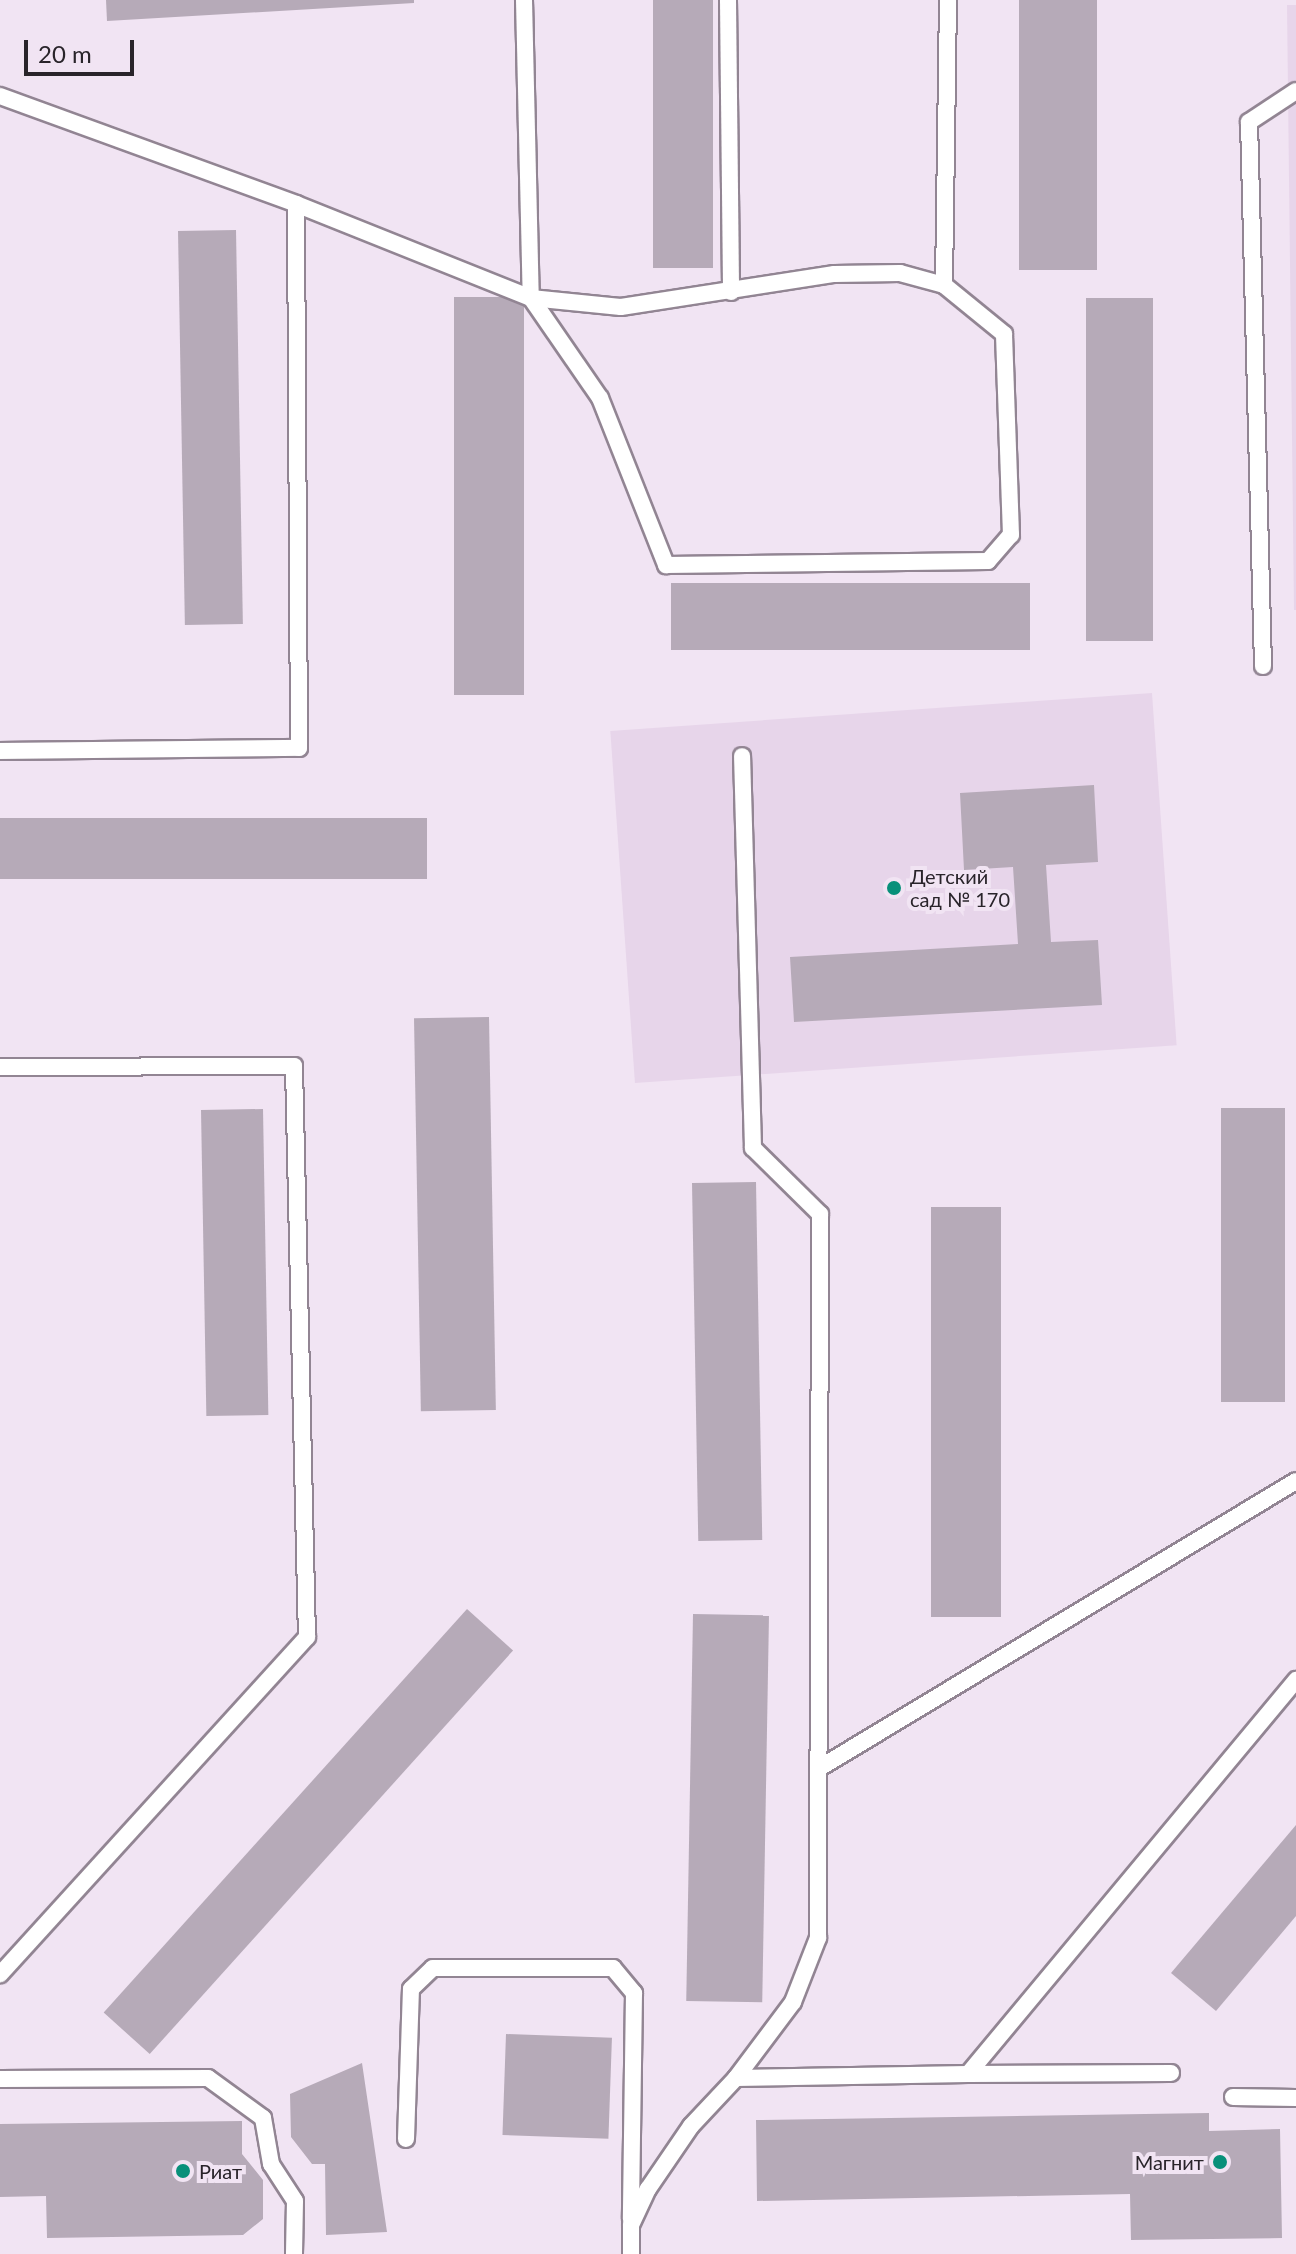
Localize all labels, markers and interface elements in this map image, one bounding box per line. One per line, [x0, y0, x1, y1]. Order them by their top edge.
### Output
scale bar [28, 24, 138, 74]
text: 20 m [38, 39, 92, 68]
place label: Детский сад № 170 [910, 864, 1010, 911]
marker: Детский сад № 170 [885, 879, 903, 897]
place label: Магнит [1135, 2150, 1204, 2174]
marker: Магнит [1211, 2153, 1229, 2171]
place label: Риат [199, 2159, 242, 2183]
marker: Риат [174, 2162, 192, 2180]

